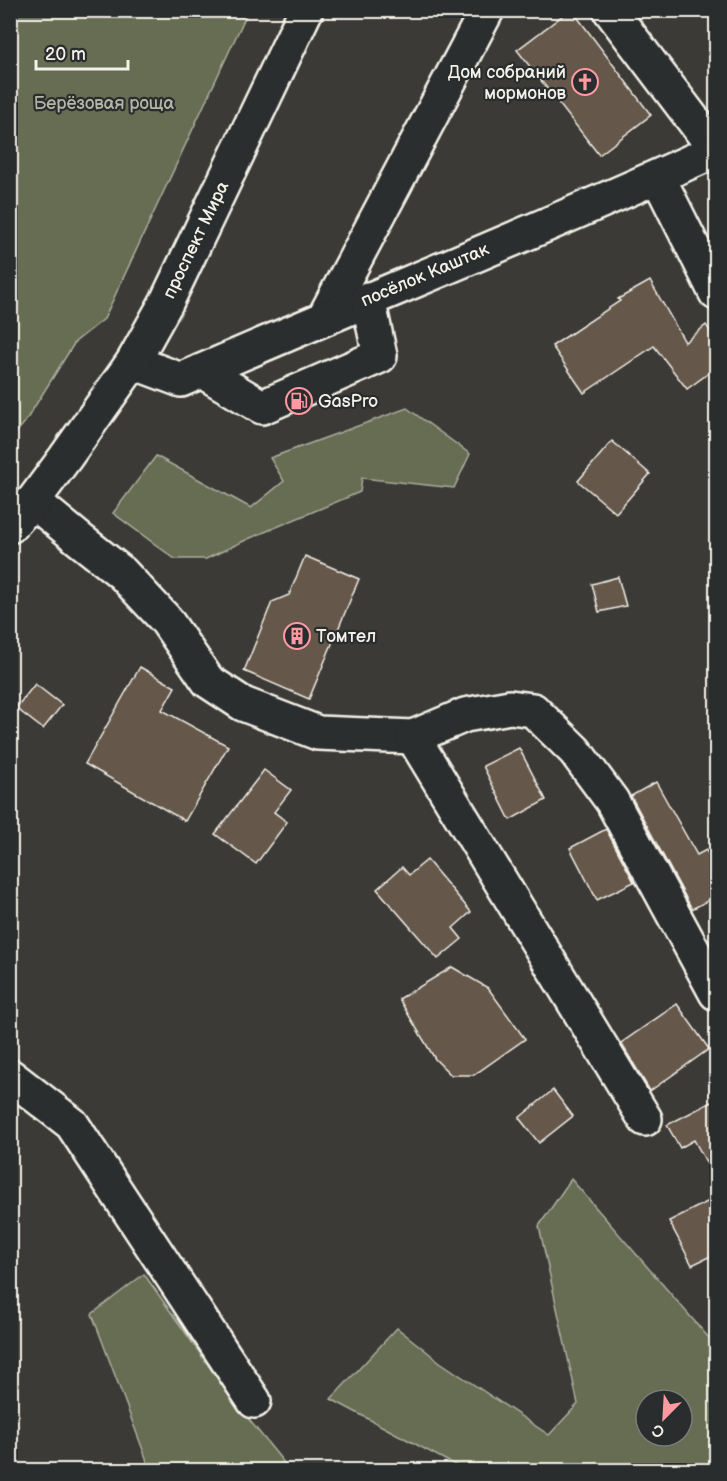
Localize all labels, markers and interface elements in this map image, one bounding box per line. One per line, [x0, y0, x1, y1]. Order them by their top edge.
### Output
scale bar [36, 33, 128, 71]
text: 20 m [45, 44, 86, 65]
place label: Дом собраний мормонов [448, 62, 567, 104]
church icon: Дом собраний мормонов [570, 67, 600, 97]
park label: Берёзовая роща [34, 93, 175, 114]
street label: проспект Мира [159, 178, 234, 302]
street label: посёлок Каштак [358, 238, 493, 311]
fuel station icon: GasPro [284, 386, 314, 416]
place label: GasPro [318, 391, 378, 412]
building icon: Томтел [282, 621, 312, 651]
place label: Томтел [316, 626, 376, 647]
north arrow [634, 1388, 694, 1448]
text: С [650, 1419, 667, 1441]

